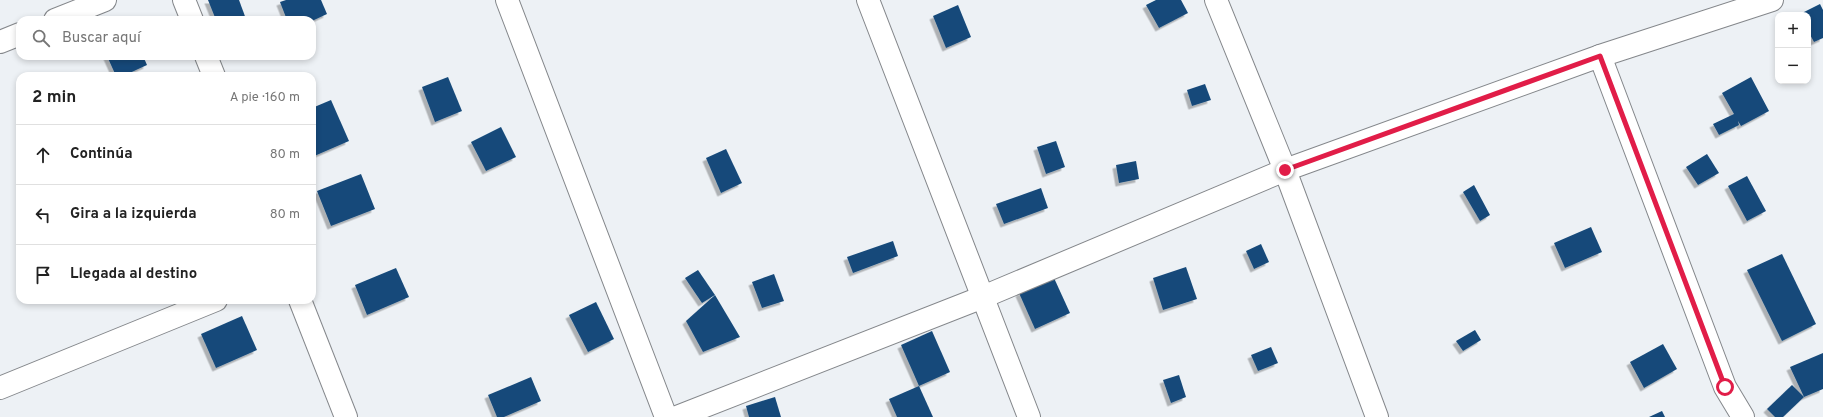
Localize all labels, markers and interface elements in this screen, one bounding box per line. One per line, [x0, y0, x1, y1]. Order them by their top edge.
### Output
map controls [1775, 12, 1811, 84]
button: + [1775, 12, 1811, 48]
search box [16, 16, 316, 60]
icon: search [30, 27, 52, 49]
text: Buscar aquí [62, 29, 141, 48]
button: − [1775, 48, 1811, 84]
text: 2 min [32, 87, 76, 109]
text: A pie · 160 m [230, 90, 300, 106]
icon: ahead [32, 144, 54, 166]
text: Continúa [70, 145, 132, 164]
text: 80 m [270, 147, 300, 163]
route end [1276, 161, 1294, 179]
icon: left [32, 204, 54, 226]
text: Gira a la izquierda [70, 205, 197, 224]
text: 80 m [270, 207, 300, 223]
icon: arrive [32, 264, 54, 286]
text: Llegada al destino [70, 265, 197, 284]
route start [1716, 378, 1734, 396]

